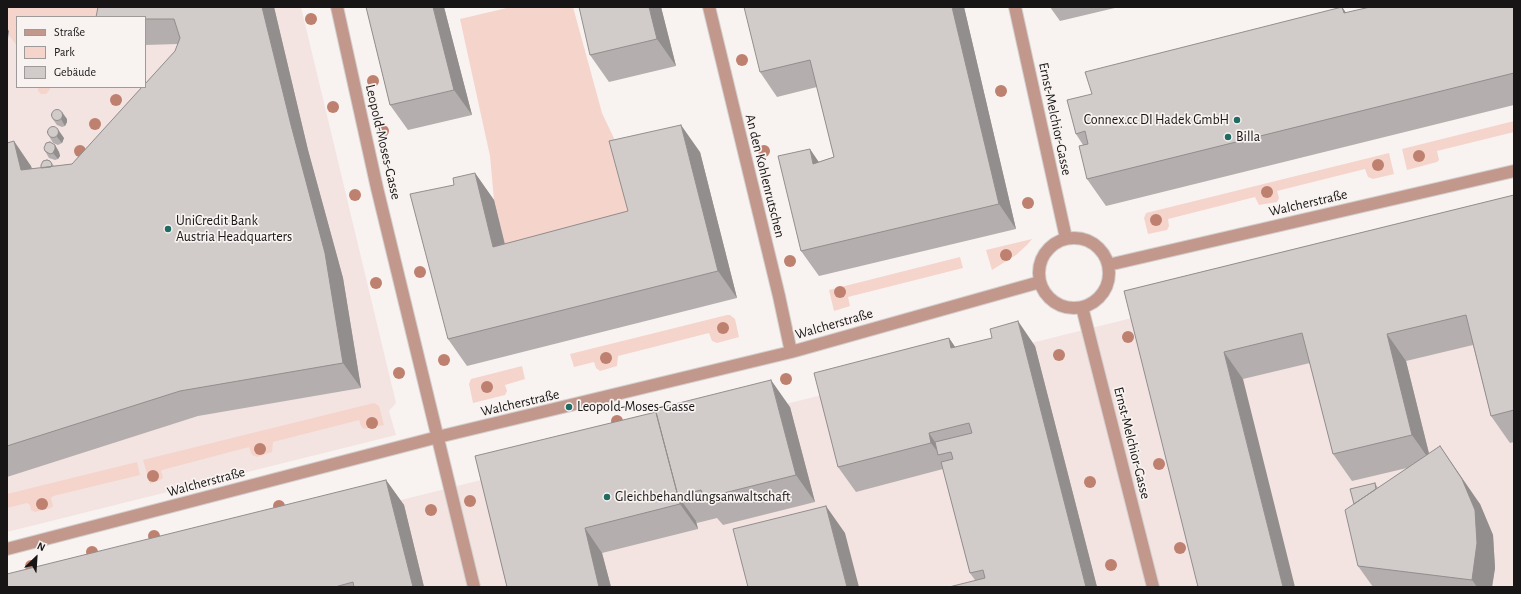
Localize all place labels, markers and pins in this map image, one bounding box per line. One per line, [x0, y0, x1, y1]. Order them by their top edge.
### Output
place label: Connex.cc DI Hadek GmbH [1084, 112, 1229, 128]
marker: Connex.cc DI Hadek GmbH [1232, 115, 1242, 125]
place label: Billa [1236, 129, 1260, 145]
marker: Billa [1223, 132, 1233, 142]
place label: UniCredit Bank Austria Headquarters [176, 213, 292, 246]
marker: UniCredit Bank Austria Headquarters [163, 224, 173, 234]
place label: Leopold-Moses-Gasse [577, 399, 695, 415]
marker: Leopold-Moses-Gasse [564, 402, 574, 412]
place label: Gleichbehandlungsanwaltschaft [615, 489, 791, 505]
marker: Gleichbehandlungsanwaltschaft [602, 492, 612, 502]

